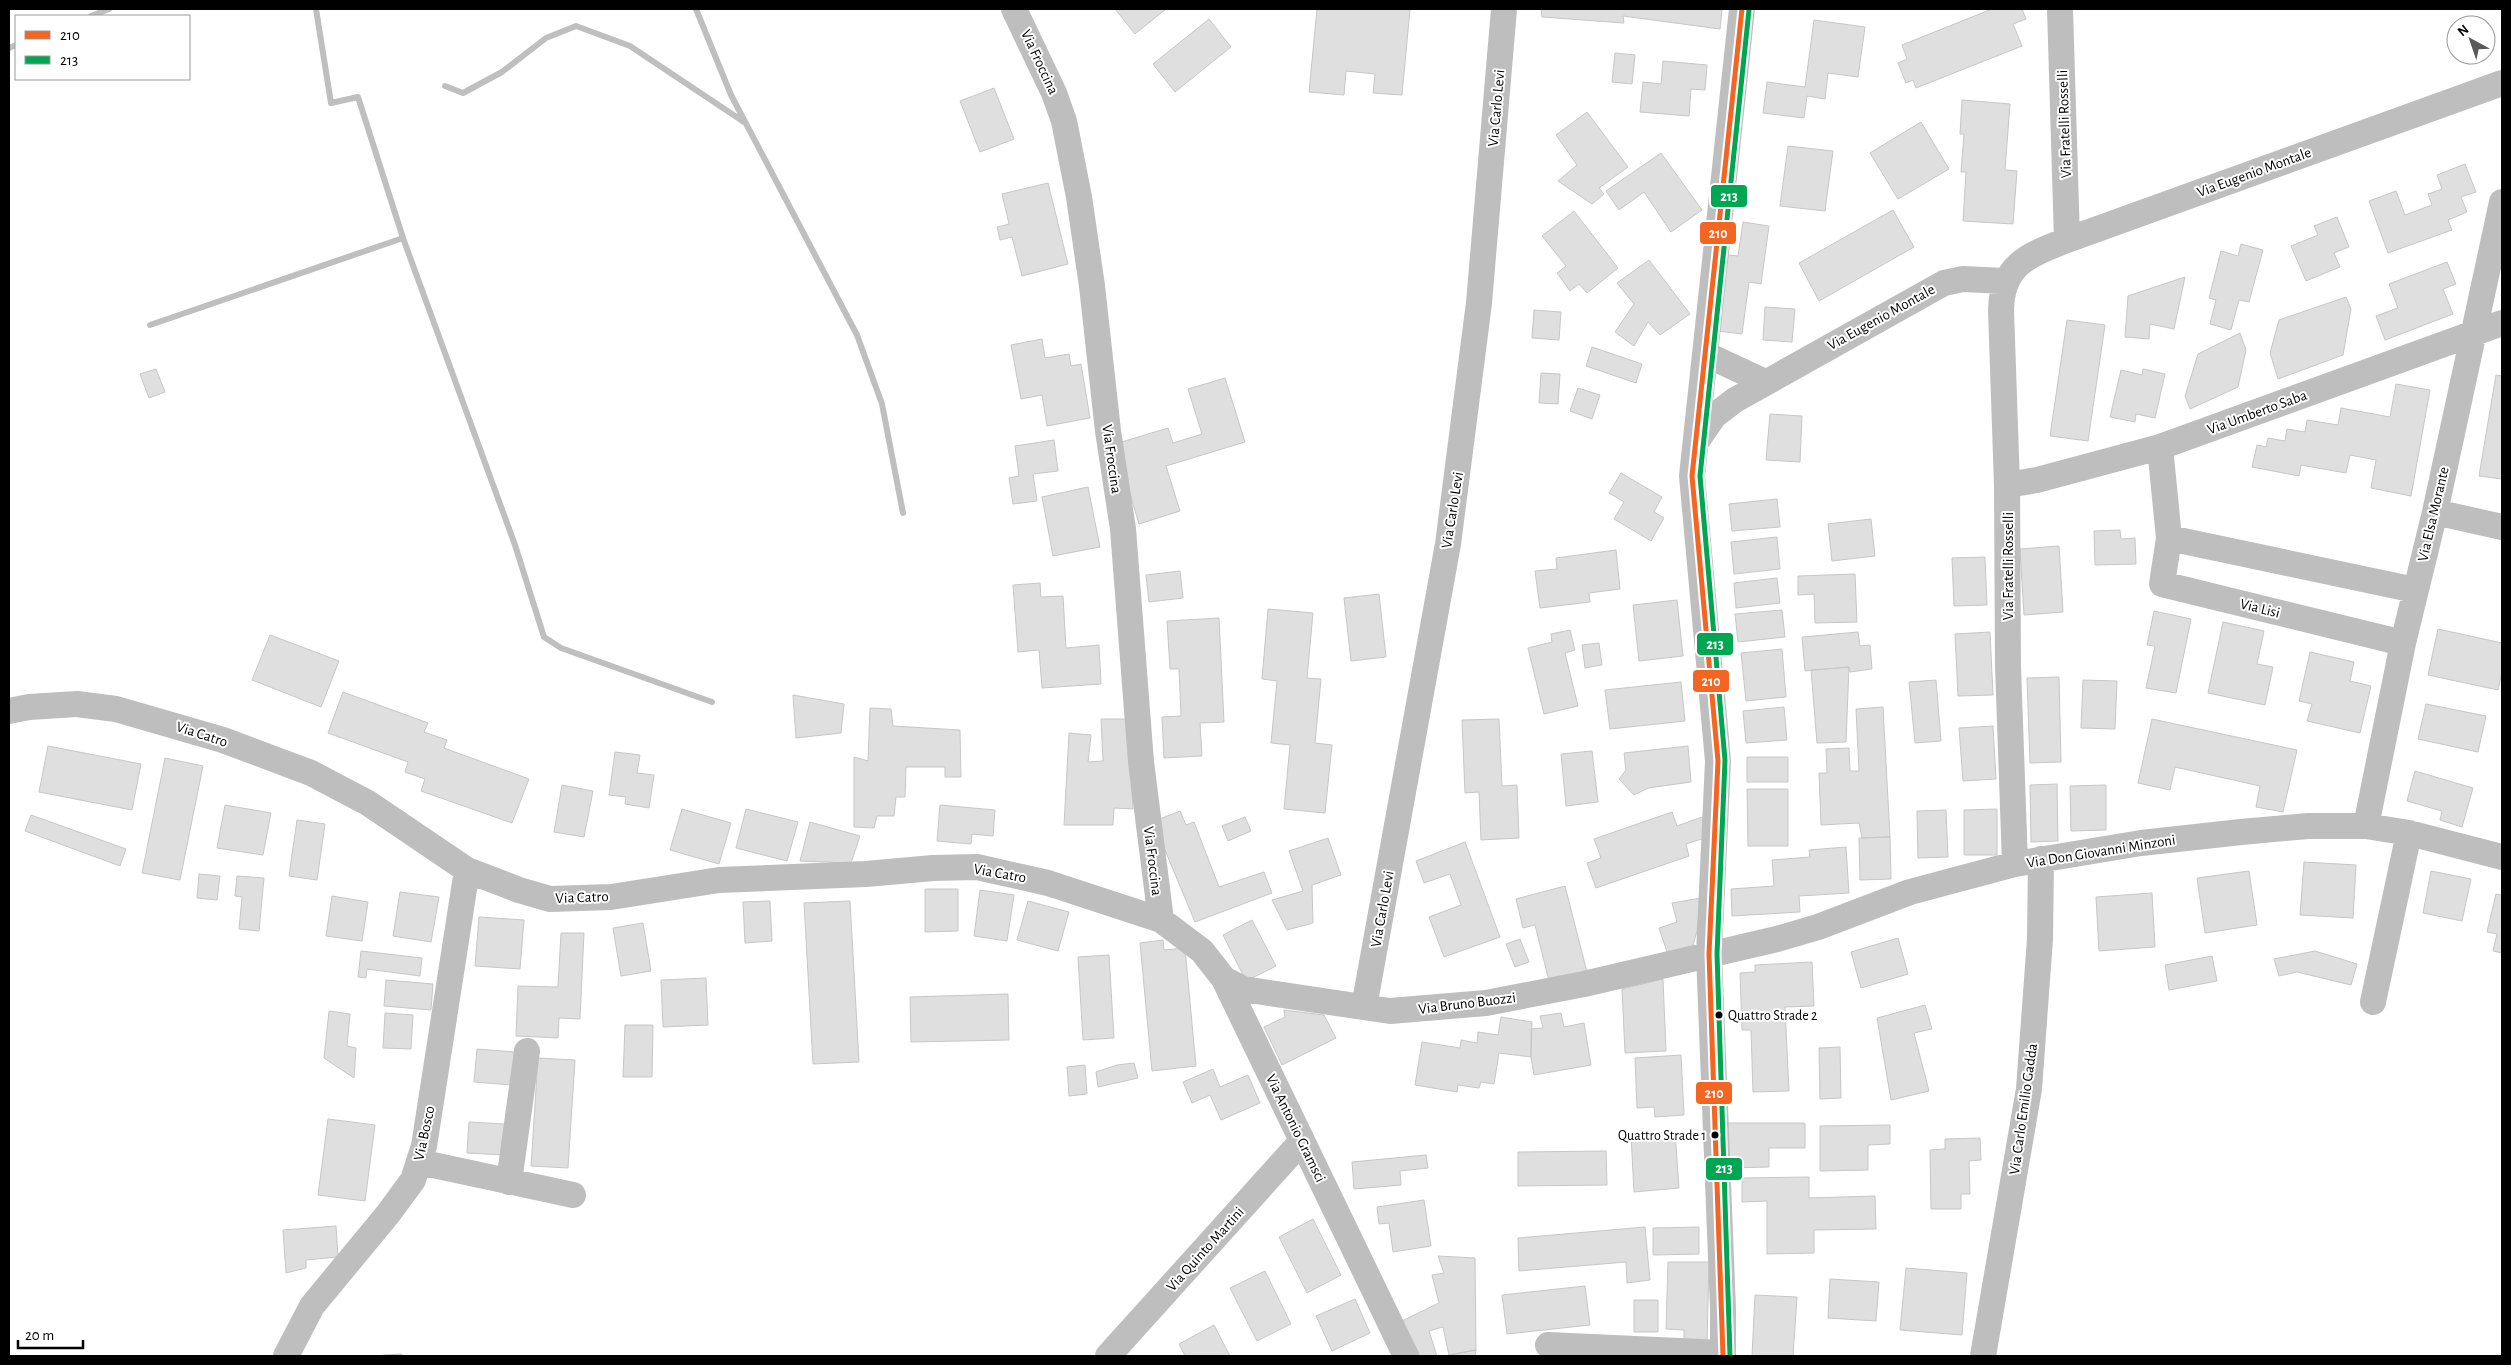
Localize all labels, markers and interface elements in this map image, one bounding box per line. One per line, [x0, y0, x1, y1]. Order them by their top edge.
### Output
legend [15, 15, 190, 80]
north arrow [2446, 15, 2496, 65]
text: N [2455, 22, 2472, 39]
text: 210 [60, 28, 80, 43]
street label: Via Froccina [1018, 28, 1061, 97]
text: 213 [60, 53, 78, 68]
street label: Via Carlo Levi [1486, 69, 1507, 147]
street label: Via Fratelli Rosselli [2055, 70, 2074, 178]
street label: Via Eugenio Montale [2195, 145, 2313, 200]
line badge: 213 [1710, 184, 1748, 208]
text: 213 [1720, 190, 1738, 204]
line badge: 210 [1699, 221, 1737, 245]
text: 210 [1709, 227, 1727, 241]
street label: Via Eugenio Montale [1825, 282, 1938, 353]
street label: Via Umberto Saba [2205, 387, 2309, 437]
street label: Via Froccina [1099, 424, 1124, 495]
street label: Via Elsa Morante [2415, 465, 2452, 563]
street label: Via Carlo Levi [1439, 471, 1466, 549]
street label: Via Fratelli Rosselli [2001, 512, 2016, 620]
street label: Via Lisi [2238, 596, 2281, 621]
line badge: 213 [1696, 632, 1734, 656]
text: 213 [1706, 638, 1724, 652]
line badge: 210 [1692, 669, 1730, 693]
text: 210 [1702, 675, 1720, 689]
street label: Via Catro [174, 719, 229, 750]
street label: Via Froccina [1141, 826, 1164, 897]
street label: Via Don Giovanni Minzoni [2026, 832, 2177, 871]
street label: Via Catro [972, 861, 1027, 885]
street label: Via Carlo Levi [1368, 870, 1397, 949]
street label: Via Catro [555, 889, 609, 906]
street label: Via Bruno Buozzi [1417, 990, 1517, 1017]
place label: Quattro Strade 2 [1728, 1009, 1817, 1023]
marker: Quattro Strade 2 [1714, 1010, 1724, 1020]
street label: Via Carlo Emilio Gadda [2007, 1042, 2040, 1176]
street label: Via Antonio Gramsci [1263, 1072, 1328, 1184]
line badge: 210 [1695, 1081, 1733, 1105]
text: 210 [1705, 1087, 1723, 1101]
street label: Via Bosco [411, 1104, 438, 1162]
place label: Quattro Strade 1 [1618, 1129, 1706, 1143]
marker: Quattro Strade 1 [1710, 1130, 1720, 1140]
line badge: 213 [1705, 1157, 1743, 1181]
text: 213 [1715, 1162, 1733, 1176]
street label: Via Quinto Martini [1164, 1204, 1247, 1294]
scale bar [18, 1318, 82, 1350]
text: 20 m [25, 1328, 54, 1343]

